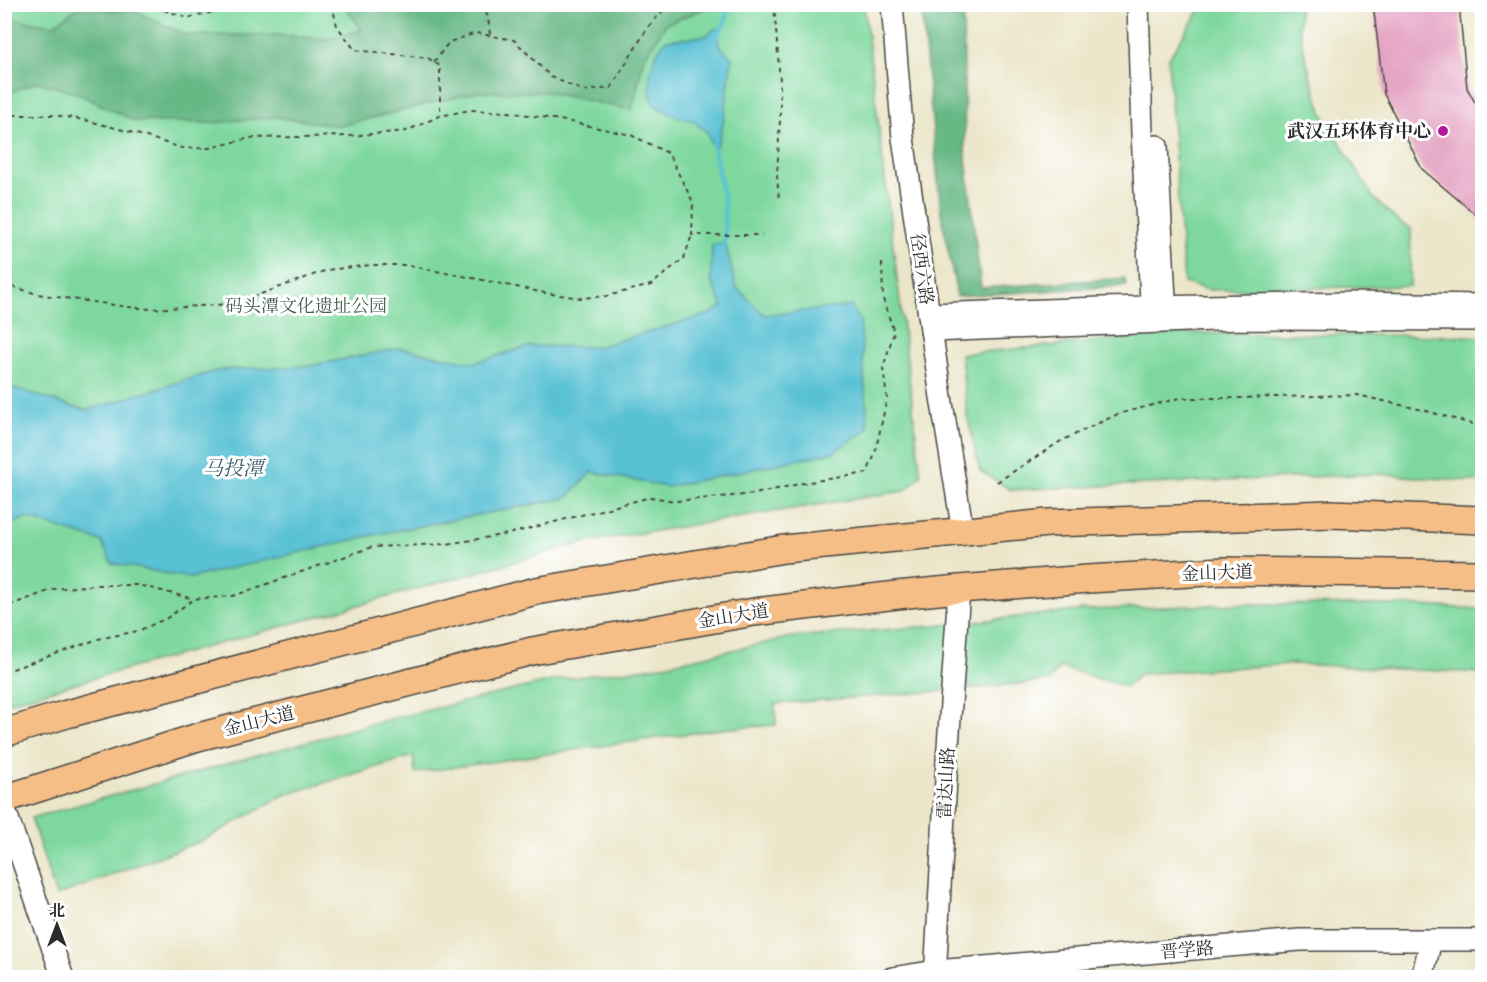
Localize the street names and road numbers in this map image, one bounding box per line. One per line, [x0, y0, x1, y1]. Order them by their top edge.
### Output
street label: 径西六路 [902, 232, 938, 307]
street label: 金山大道 [1181, 561, 1254, 589]
street label: 金山大道 [696, 600, 771, 636]
street label: 金山大道 [221, 702, 298, 744]
street label: 雷达山路 [933, 746, 963, 820]
street label: 晋学路 [1159, 937, 1215, 967]

